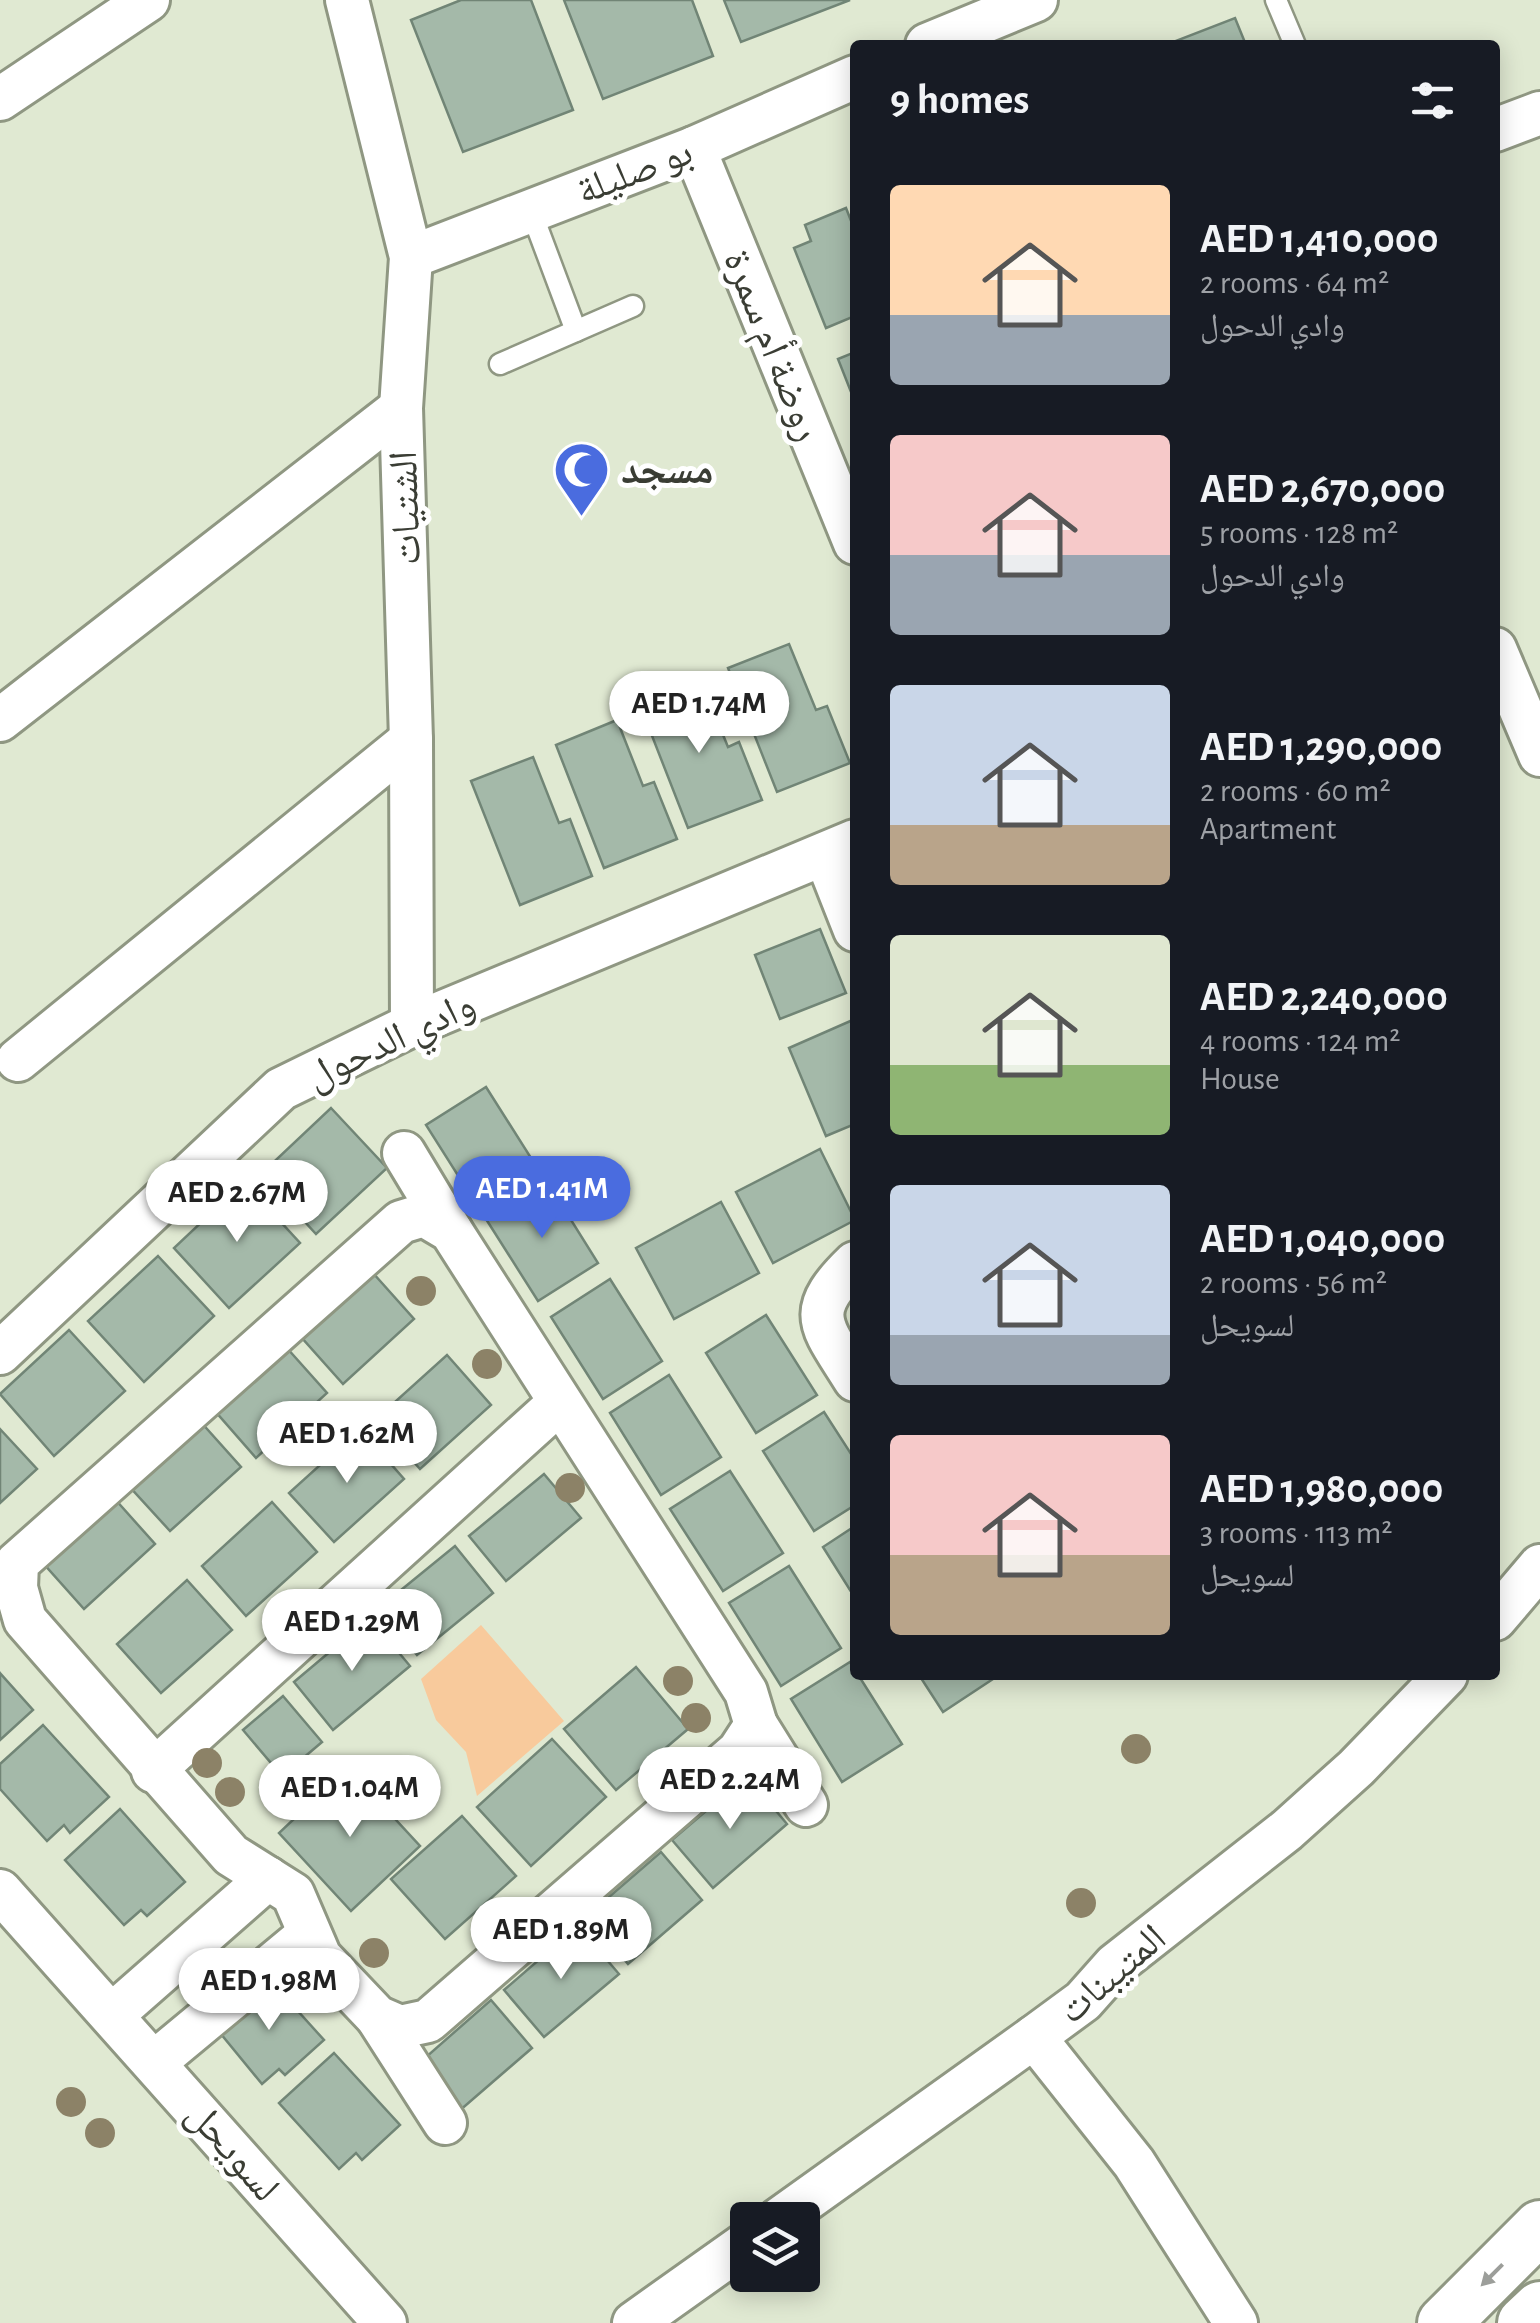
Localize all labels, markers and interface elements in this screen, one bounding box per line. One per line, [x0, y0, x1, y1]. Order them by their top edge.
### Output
icon: filters [1405, 73, 1460, 128]
text: 9 homes [890, 79, 1029, 121]
street label: بو صليلة [572, 132, 698, 213]
text: AED 1,410,000 [1200, 218, 1439, 260]
icon: home [970, 225, 1090, 345]
street label: روضة أم سمرة [711, 243, 832, 448]
text: 2 rooms · 64 m² [1200, 267, 1389, 299]
text: وادي الدحول [1200, 310, 1345, 342]
mosque icon: مسجد [552, 439, 612, 518]
street label: الشتيات [384, 450, 429, 566]
place label: مسجد [621, 451, 713, 491]
text: AED 2,670,000 [1200, 468, 1445, 510]
icon: home [970, 475, 1090, 595]
text: 5 rooms · 128 m² [1200, 517, 1398, 549]
text: وادي الدحول [1200, 560, 1345, 592]
pin: AED 1.74M [585, 671, 813, 756]
text: AED 1.74M [631, 687, 767, 719]
icon: home [970, 725, 1090, 845]
text: AED 1,290,000 [1200, 726, 1442, 768]
text: 2 rooms · 60 m² [1200, 775, 1391, 807]
text: Apartment [1200, 813, 1336, 845]
icon: home [970, 975, 1090, 1095]
text: AED 2,240,000 [1200, 976, 1448, 1018]
street label: وادي الدحول [300, 984, 486, 1106]
text: 4 rooms · 124 m² [1200, 1025, 1400, 1057]
text: House [1200, 1063, 1280, 1095]
pin: AED 1.41M [428, 1156, 656, 1241]
pin: AED 2.67M [123, 1160, 351, 1245]
text: AED 1.41M [475, 1172, 609, 1204]
text: AED 2.67M [168, 1176, 306, 1208]
text: AED 1,040,000 [1200, 1218, 1445, 1260]
icon: home [970, 1225, 1090, 1345]
text: 2 rooms · 56 m² [1200, 1267, 1387, 1299]
text: لسويحل [1200, 1310, 1294, 1342]
pin: AED 1.62M [233, 1401, 461, 1486]
text: AED 1.62M [279, 1417, 415, 1449]
text: AED 1,980,000 [1200, 1468, 1443, 1510]
icon: home [970, 1475, 1090, 1595]
text: 3 rooms · 113 m² [1200, 1517, 1392, 1549]
text: لسويحل [1200, 1560, 1294, 1592]
pin: AED 1.29M [238, 1589, 466, 1674]
text: AED 1.29M [284, 1605, 420, 1637]
pin: AED 2.24M [616, 1747, 844, 1832]
pin: AED 1.04M [236, 1755, 464, 1840]
text: AED 2.24M [660, 1763, 800, 1795]
text: AED 1.04M [281, 1771, 419, 1803]
pin: AED 1.89M [447, 1897, 675, 1982]
text: AED 1.89M [493, 1913, 629, 1945]
street label: المتيبنات [1051, 1918, 1174, 2032]
pin: AED 1.98M [155, 1948, 383, 2033]
text: AED 1.98M [201, 1964, 337, 1996]
street label: لسويحل [177, 2094, 286, 2211]
map controls [730, 2202, 820, 2292]
button: layers [730, 2202, 820, 2292]
one-way arrow [1480, 2263, 1504, 2287]

